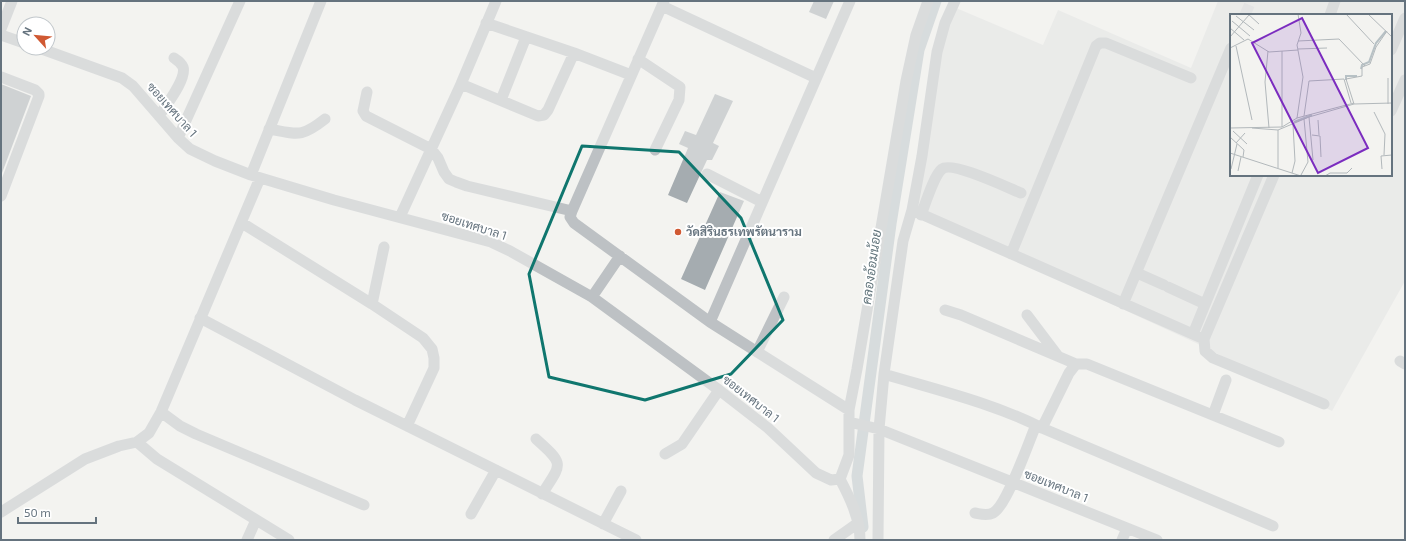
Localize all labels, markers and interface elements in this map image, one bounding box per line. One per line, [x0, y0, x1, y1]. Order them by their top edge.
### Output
inset map [1230, 14, 1392, 176]
north arrow [16, 16, 56, 56]
text: N [19, 25, 34, 38]
street label: ซอยเทศบาล 1 [145, 79, 201, 139]
street label: ซอยเทศบาล 1 [440, 208, 509, 242]
place label: วัดสิรินธรเทพรัตนาราม [686, 224, 802, 238]
marker: วัดสิรินธรเทพรัตนาราม [673, 227, 683, 237]
water label: คลองอ้อมน้อย [858, 228, 884, 306]
street label: ซอยเทศบาล 1 [720, 372, 783, 425]
street label: ซอยเทศบาล 1 [1022, 466, 1091, 504]
scale bar [18, 499, 96, 525]
text: 50 m [24, 505, 51, 519]

